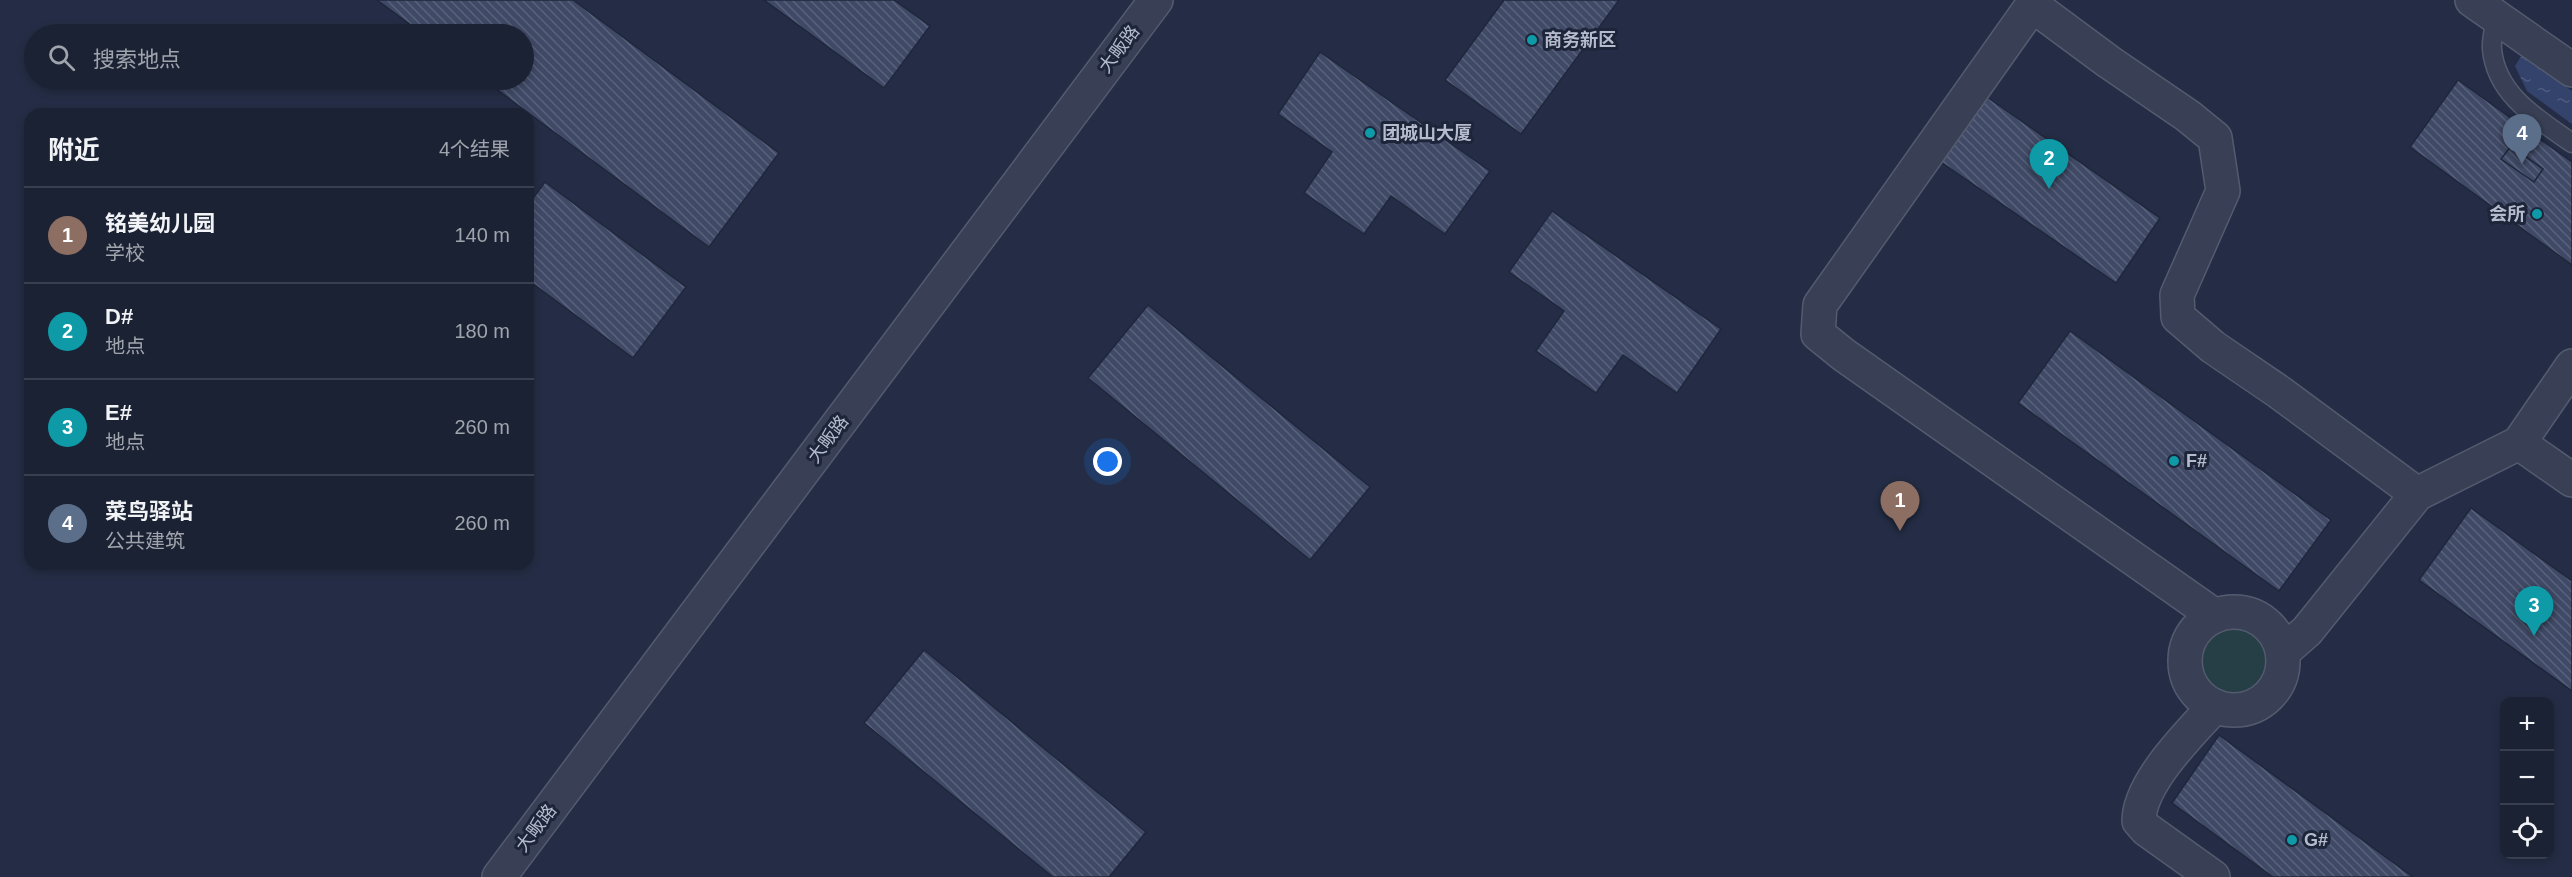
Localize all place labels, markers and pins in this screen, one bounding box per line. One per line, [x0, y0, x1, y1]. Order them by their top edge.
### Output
place label: 商务新区 [1544, 30, 1616, 50]
marker: 商务新区 [1525, 33, 1539, 47]
pin: 4 [2502, 114, 2542, 164]
place label: 团城山大厦 [1382, 123, 1472, 143]
marker: 团城山大厦 [1363, 126, 1377, 140]
pin: 2 [2030, 140, 2068, 189]
place label: 会所 [2489, 204, 2525, 224]
marker: 会所 [2530, 207, 2544, 221]
place label: F# [2186, 451, 2207, 471]
marker: F# [2167, 454, 2181, 468]
pin: 1 [1880, 482, 1920, 531]
pin: 3 [2514, 586, 2554, 636]
place label: G# [2304, 830, 2328, 850]
marker: G# [2285, 833, 2299, 847]

